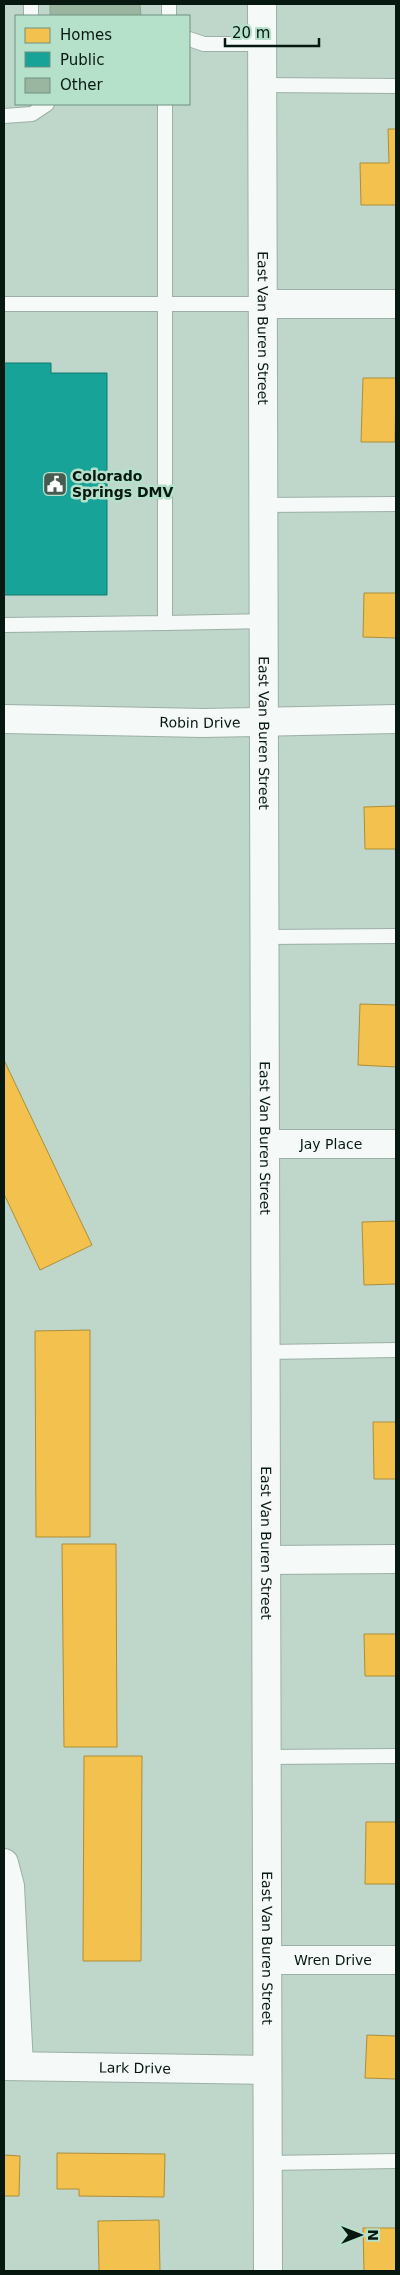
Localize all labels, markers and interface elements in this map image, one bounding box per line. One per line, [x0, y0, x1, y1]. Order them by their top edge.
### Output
legend [15, 15, 190, 105]
scale bar [225, 15, 319, 47]
text: 20 m [232, 24, 270, 42]
text: Homes [60, 26, 112, 44]
text: Public [60, 51, 104, 69]
text: Other [60, 76, 103, 94]
street label: East Van Buren Street [255, 251, 271, 405]
place label: Colorado Springs DMV [72, 468, 174, 500]
public building icon: Colorado Springs DMV [42, 471, 68, 497]
street label: East Van Buren Street [256, 656, 272, 810]
street label: Robin Drive [159, 714, 241, 731]
street label: East Van Buren Street [257, 1061, 273, 1215]
street label: Jay Place [299, 1136, 362, 1152]
street label: East Van Buren Street [258, 1466, 274, 1620]
street label: East Van Buren Street [259, 1871, 275, 2025]
street label: Wren Drive [294, 1952, 372, 1968]
street label: Lark Drive [99, 2059, 171, 2077]
north arrow [335, 2210, 385, 2260]
text: N [365, 2229, 381, 2241]

